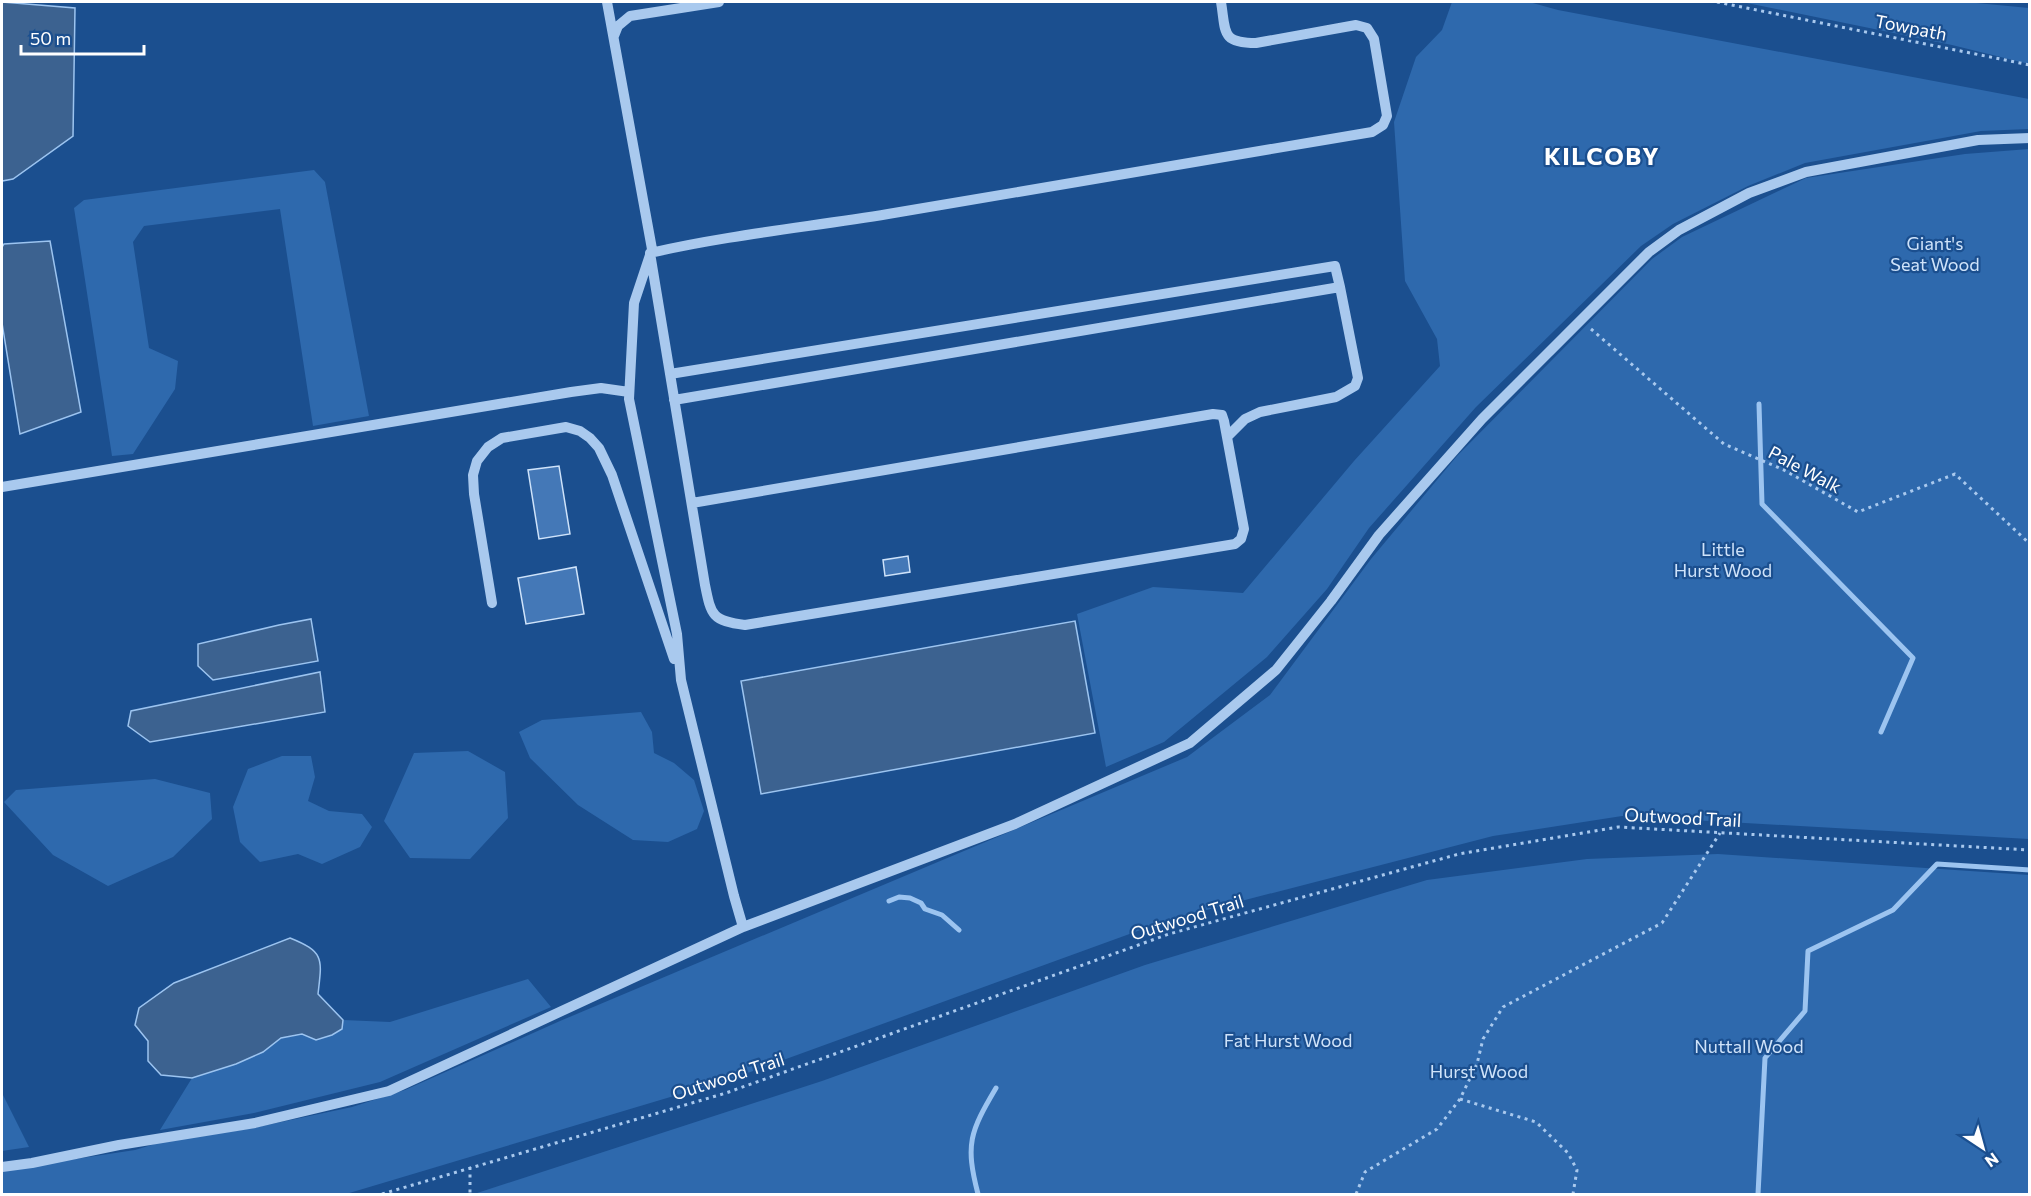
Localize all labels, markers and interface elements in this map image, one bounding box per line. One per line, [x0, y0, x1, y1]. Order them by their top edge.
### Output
street label: Towpath [1873, 9, 1949, 45]
scale bar [21, 18, 144, 56]
text: 50 m [30, 27, 71, 49]
district label: KILCOBY [1544, 141, 1660, 170]
park label: Giant's Seat Wood [1890, 232, 1980, 275]
street label: Pale Walk [1765, 441, 1845, 497]
park label: Little Hurst Wood [1674, 538, 1772, 581]
street label: Outwood Trail [1624, 803, 1742, 831]
street label: Outwood Trail [1128, 889, 1246, 945]
park label: Fat Hurst Wood [1224, 1029, 1352, 1051]
park label: Nuttall Wood [1694, 1035, 1804, 1057]
street label: Outwood Trail [669, 1047, 787, 1105]
park label: Hurst Wood [1430, 1060, 1528, 1082]
north arrow [1953, 1118, 2013, 1178]
text: N [1982, 1149, 2003, 1172]

